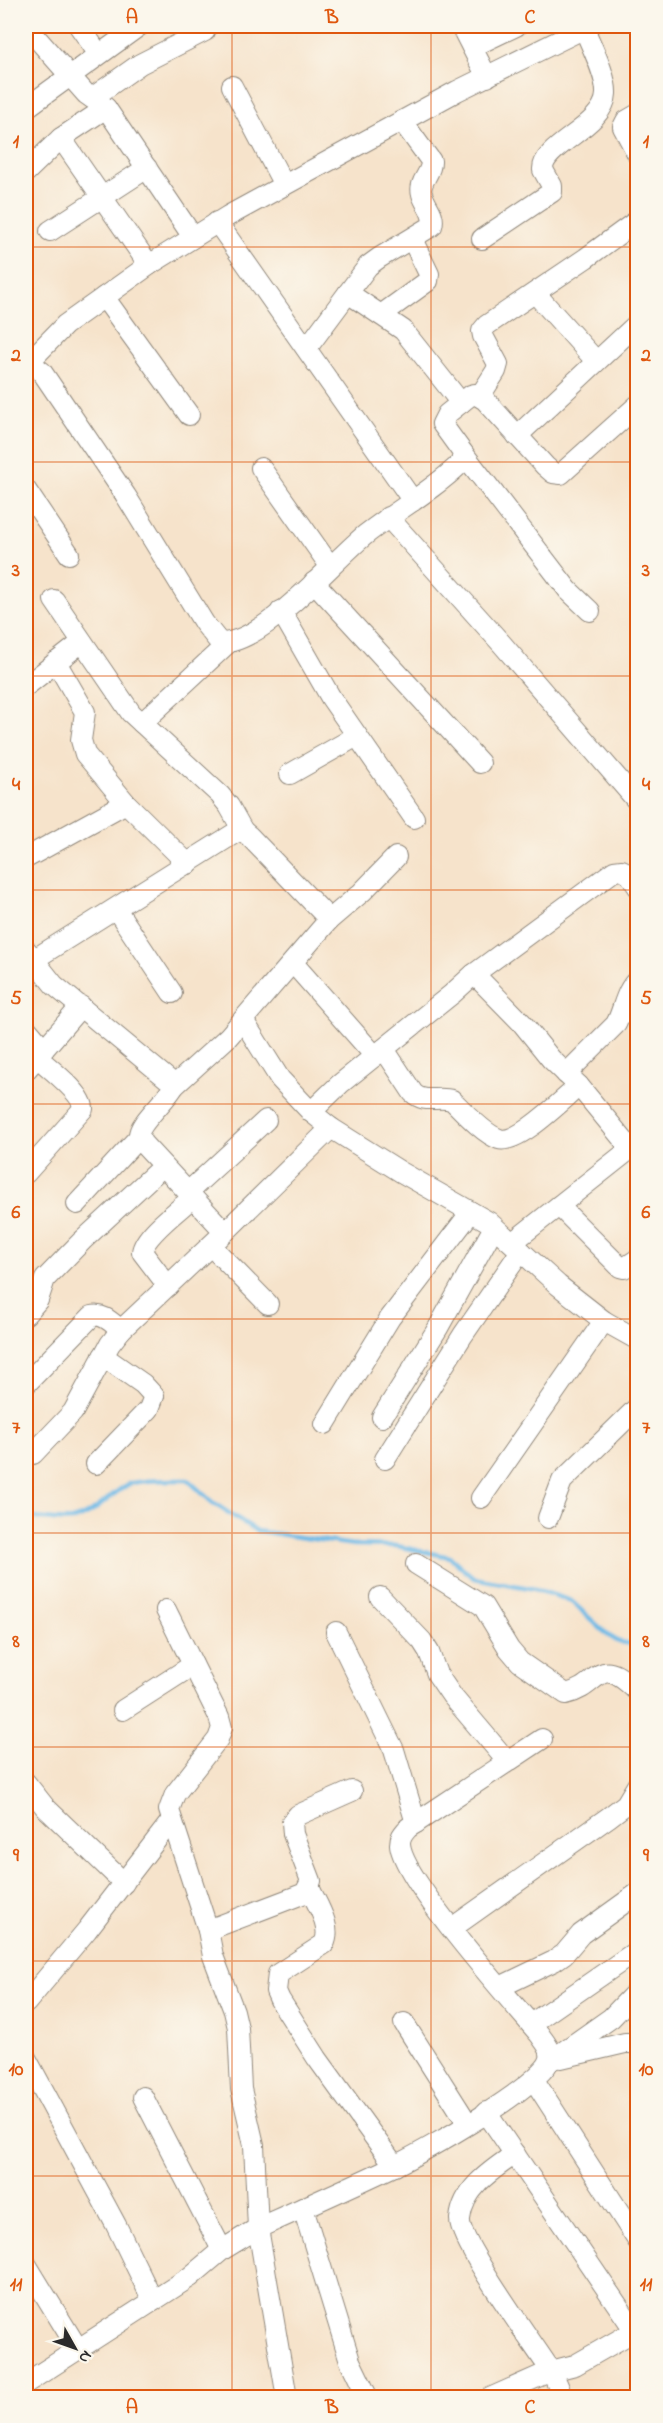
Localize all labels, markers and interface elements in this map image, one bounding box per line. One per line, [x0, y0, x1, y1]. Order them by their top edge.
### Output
text: A [126, 4, 138, 33]
text: B [324, 4, 339, 33]
text: C [525, 4, 536, 33]
text: 1 [13, 128, 20, 157]
text: 1 [643, 128, 650, 157]
text: 2 [10, 342, 21, 371]
text: 2 [640, 342, 651, 371]
text: 3 [11, 557, 20, 586]
text: 3 [641, 557, 650, 586]
text: 4 [12, 771, 21, 800]
text: 4 [642, 771, 651, 800]
text: 5 [10, 985, 22, 1014]
text: 5 [640, 985, 652, 1014]
text: 6 [12, 1199, 21, 1228]
text: 6 [642, 1199, 651, 1228]
text: 7 [12, 1414, 21, 1443]
text: 7 [642, 1414, 651, 1443]
text: 8 [11, 1628, 20, 1657]
text: 8 [641, 1628, 650, 1657]
text: 9 [12, 1842, 20, 1871]
text: 9 [642, 1842, 650, 1871]
text: 10 [9, 2056, 24, 2085]
text: 10 [639, 2056, 654, 2085]
text: 11 [10, 2271, 23, 2300]
text: 11 [640, 2271, 653, 2300]
north arrow [45, 2318, 105, 2378]
text: N [72, 2345, 98, 2368]
text: A [126, 2394, 138, 2423]
text: B [324, 2394, 339, 2423]
text: C [525, 2394, 536, 2423]

